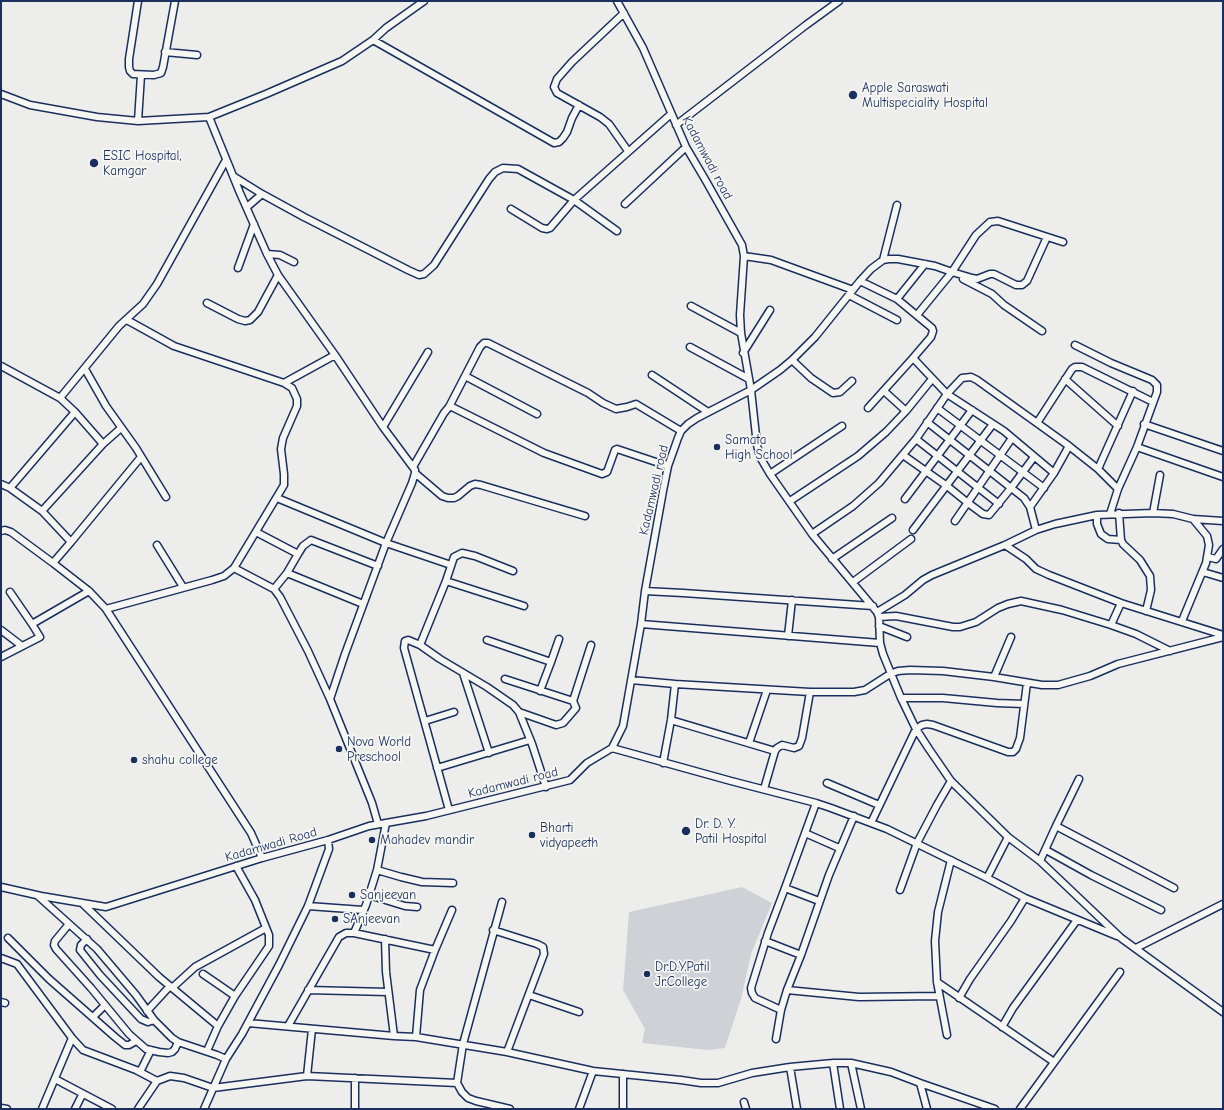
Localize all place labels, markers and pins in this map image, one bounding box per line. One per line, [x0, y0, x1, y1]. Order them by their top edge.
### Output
place label: Apple Saraswati Multispeciality Hospital [862, 80, 988, 111]
marker: Apple Saraswati Multispeciality Hospital [847, 89, 859, 101]
place label: ESIC Hospital, Kamgar [103, 148, 182, 179]
marker: ESIC Hospital, Kamgar [88, 157, 100, 169]
place label: Samata High School [725, 432, 793, 463]
marker: Samata High School [712, 442, 722, 452]
place label: Nova World Preschool [347, 734, 411, 765]
marker: Nova World Preschool [334, 744, 344, 754]
place label: shahu college [142, 752, 218, 768]
marker: shahu college [129, 755, 139, 765]
place label: Dr. D. Y. Patil Hospital [695, 816, 767, 847]
place label: Bharti vidyapeeth [540, 820, 598, 851]
marker: Dr. D. Y. Patil Hospital [680, 825, 692, 837]
marker: Bharti vidyapeeth [527, 830, 537, 840]
place label: Mahadev mandir [380, 832, 474, 848]
marker: Mahadev mandir [367, 835, 377, 845]
place label: Sanjeevan [360, 887, 416, 903]
marker: Sanjeevan [347, 890, 357, 900]
place label: SAnjeevan [343, 911, 400, 927]
marker: SAnjeevan [330, 914, 340, 924]
place label: Dr.D.Y.Patil Jr.College [655, 959, 709, 990]
marker: Dr.D.Y.Patil Jr.College [642, 969, 652, 979]

